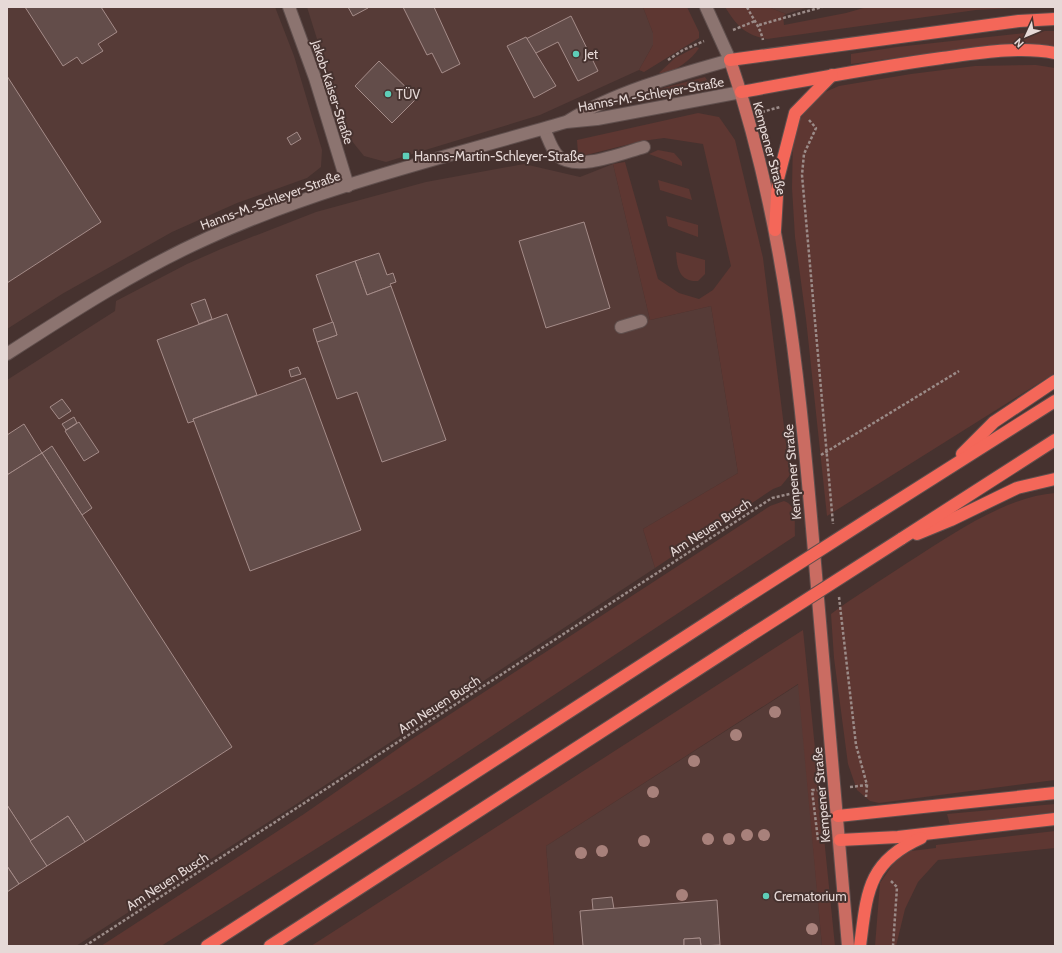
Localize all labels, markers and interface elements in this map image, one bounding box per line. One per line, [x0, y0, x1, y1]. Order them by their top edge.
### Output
north arrow [1006, 16, 1046, 56]
text: N [1011, 35, 1027, 51]
street label: Jakob-Kaiser-Straße [308, 37, 357, 146]
place label: Jet [583, 46, 599, 62]
marker: Jet [571, 49, 581, 59]
street label: Hanns-M.-Schleyer-Straße [577, 73, 726, 115]
place label: TÜV [396, 86, 420, 102]
marker: TÜV [383, 89, 393, 99]
street label: Kempener Straße [750, 100, 790, 197]
place label: Hanns-Martin-Schleyer-Straße [414, 148, 584, 164]
marker: Hanns-Martin-Schleyer-Straße [401, 151, 411, 161]
street label: Hanns-M.-Schleyer-Straße [198, 167, 343, 233]
street label: Kempener Straße [780, 423, 804, 520]
street label: Am Neuen Busch [666, 495, 754, 559]
street label: Am Neuen Busch [395, 672, 483, 736]
street label: Kempener Straße [809, 746, 833, 843]
street label: Am Neuen Busch [123, 849, 211, 913]
place label: Crematorium [774, 888, 847, 904]
marker: Crematorium [761, 891, 771, 901]

